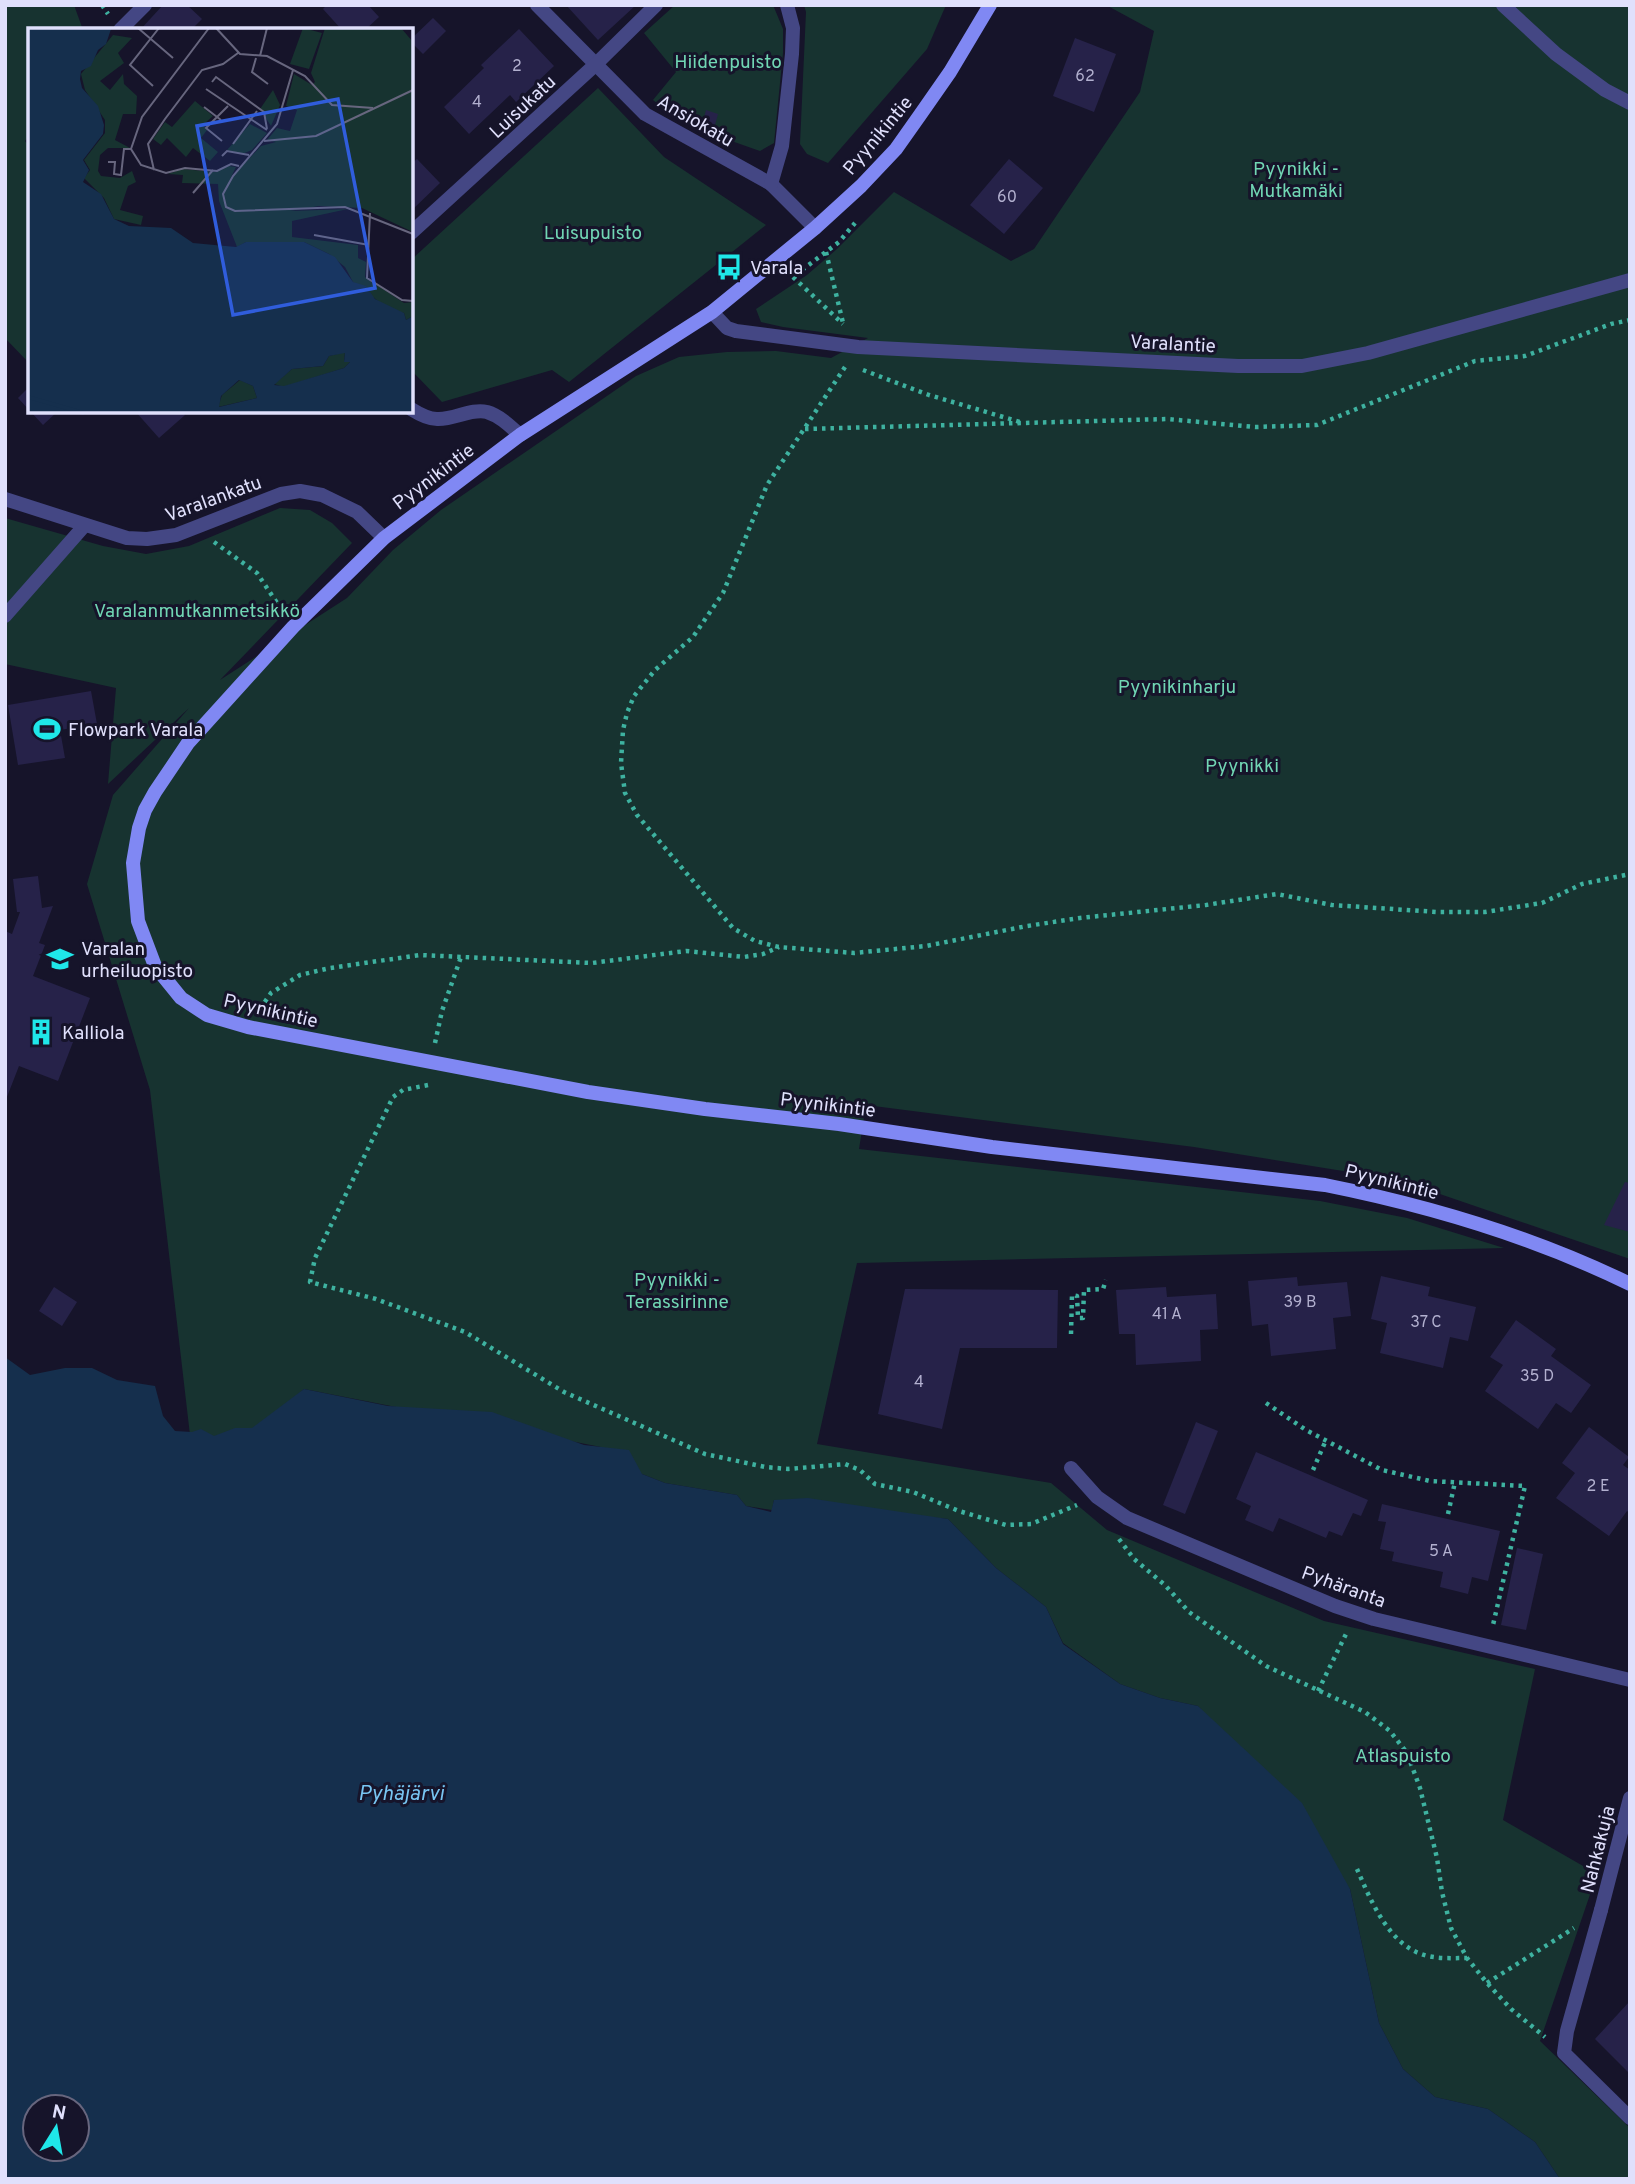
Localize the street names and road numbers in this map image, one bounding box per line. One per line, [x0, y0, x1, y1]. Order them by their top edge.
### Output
street label: Luisukatu [485, 71, 562, 144]
street label: Ansiokatu [652, 90, 738, 153]
street label: Pyynikintie [838, 92, 919, 181]
street label: Varalantie [1129, 331, 1216, 359]
street label: Pyynikintie [389, 439, 480, 516]
street label: Varalankatu [162, 471, 265, 528]
street label: Pyynikintie [221, 989, 320, 1034]
street label: Pyynikintie [779, 1088, 877, 1124]
street label: Pyynikintie [1342, 1160, 1441, 1206]
street label: Pyhäranta [1298, 1562, 1389, 1614]
street label: Nahkakuja [1577, 1803, 1621, 1896]

